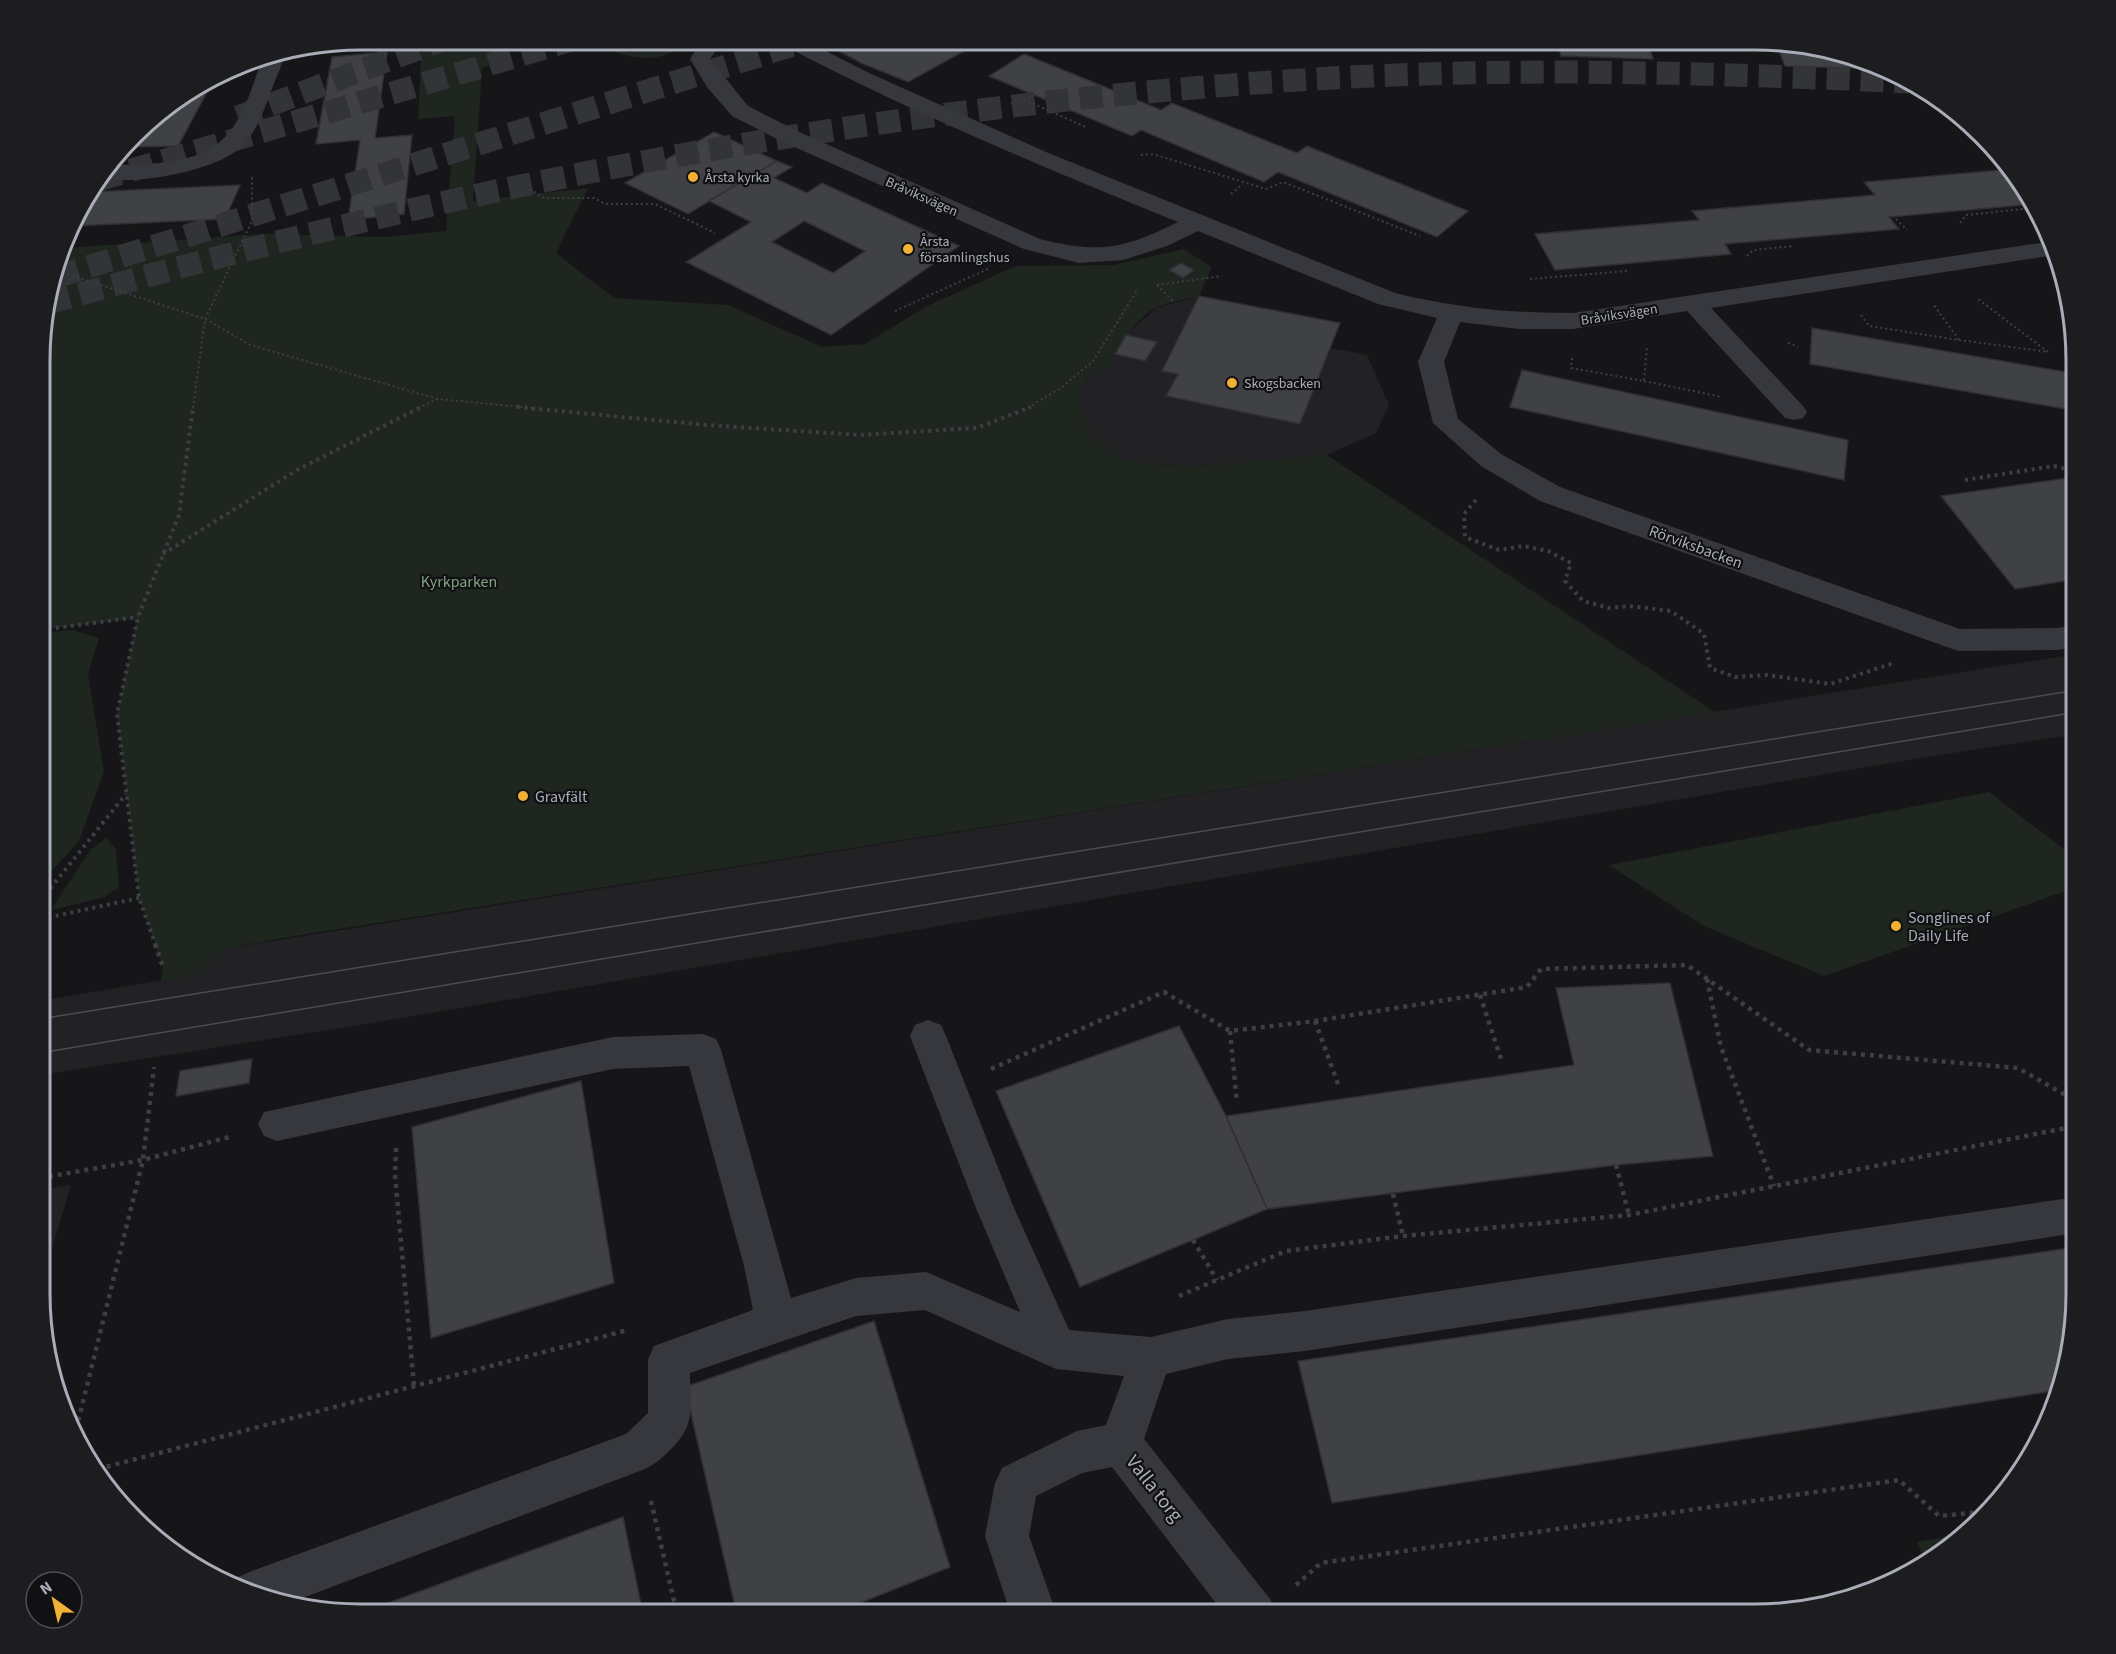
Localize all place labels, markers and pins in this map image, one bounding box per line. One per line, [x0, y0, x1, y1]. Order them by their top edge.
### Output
place label: Årsta kyrka [705, 168, 769, 188]
marker: Årsta kyrka [686, 170, 700, 184]
place label: Årsta församlingshus [920, 232, 1010, 268]
marker: Årsta församlingshus [901, 242, 915, 256]
place label: Skogsbacken [1244, 374, 1321, 394]
marker: Skogsbacken [1225, 376, 1239, 390]
place label: Gravfält [535, 786, 588, 808]
marker: Gravfält [516, 789, 530, 803]
place label: Songlines of Daily Life [1908, 907, 1991, 947]
marker: Songlines of Daily Life [1889, 919, 1903, 933]

